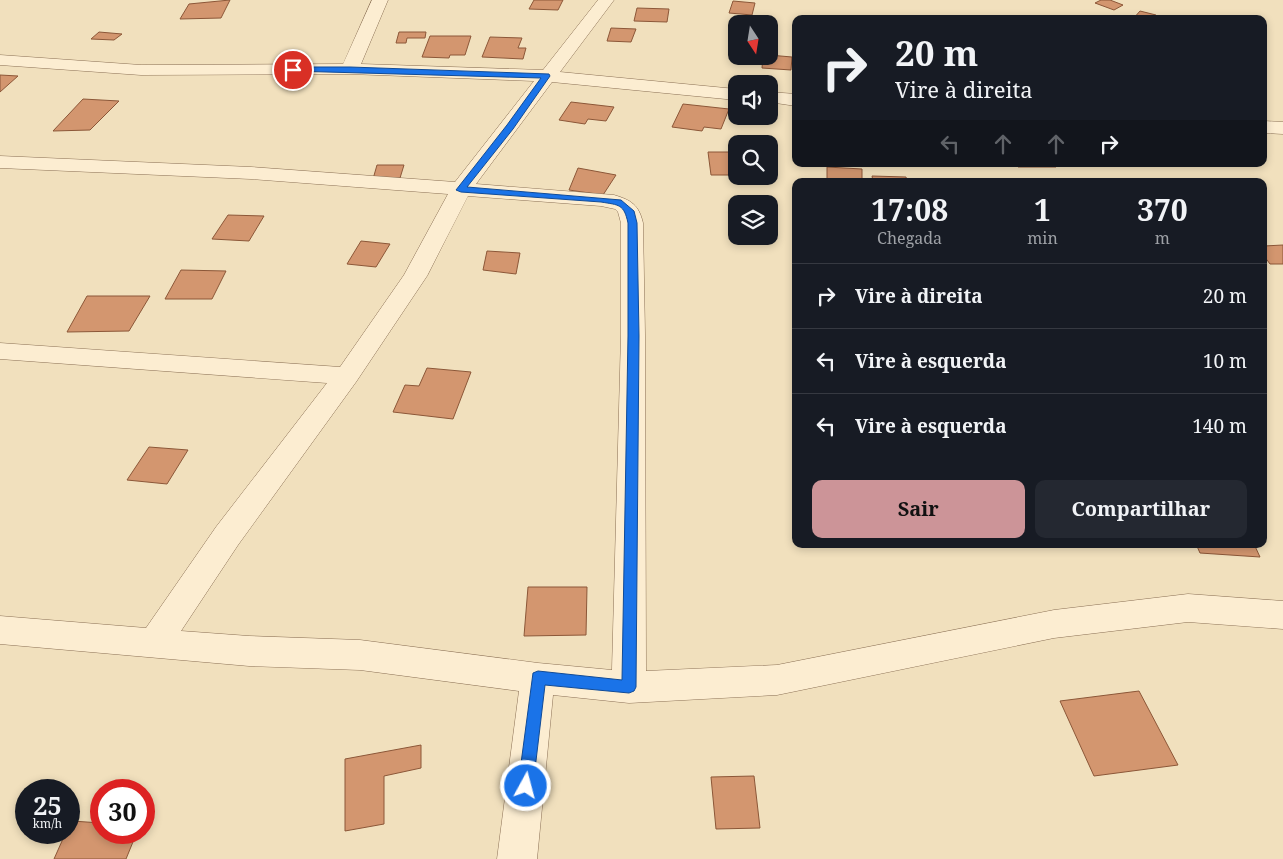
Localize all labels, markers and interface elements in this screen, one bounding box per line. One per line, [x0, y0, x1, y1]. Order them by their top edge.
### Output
north arrow [728, 15, 778, 65]
map controls [728, 15, 778, 245]
text: 20 m [895, 29, 978, 76]
icon: right [812, 35, 877, 100]
pin [272, 49, 314, 91]
icon: arrive [279, 56, 307, 84]
text: Vire à direita [895, 74, 1033, 104]
button: sound [728, 75, 778, 125]
icon: left [936, 130, 964, 158]
icon: ahead [989, 130, 1017, 158]
icon: ahead [1042, 130, 1070, 158]
icon: right [1095, 130, 1123, 158]
button: search [728, 135, 778, 185]
text: 17:08 [871, 189, 948, 230]
text: 1 [1034, 189, 1051, 230]
text: 370 [1137, 189, 1188, 230]
button: layers [728, 195, 778, 245]
text: Chegada [877, 227, 942, 249]
text: min [1027, 227, 1058, 249]
text: m [1155, 227, 1170, 249]
icon: right [812, 282, 840, 310]
text: Vire à direita [855, 283, 983, 309]
text: 20 m [1203, 283, 1247, 309]
icon: left [812, 347, 840, 375]
text: Vire à esquerda [855, 348, 1007, 374]
text: 10 m [1203, 348, 1247, 374]
icon: left [812, 412, 840, 440]
text: Vire à esquerda [855, 413, 1007, 439]
text: 140 m [1192, 413, 1247, 439]
button: Sair [812, 480, 1025, 538]
button: Compartilhar [1035, 480, 1247, 538]
position arrow [499, 759, 551, 811]
speed limit sign: 30 [90, 779, 155, 844]
text: 25 [33, 788, 62, 822]
text: km/h [33, 815, 62, 832]

